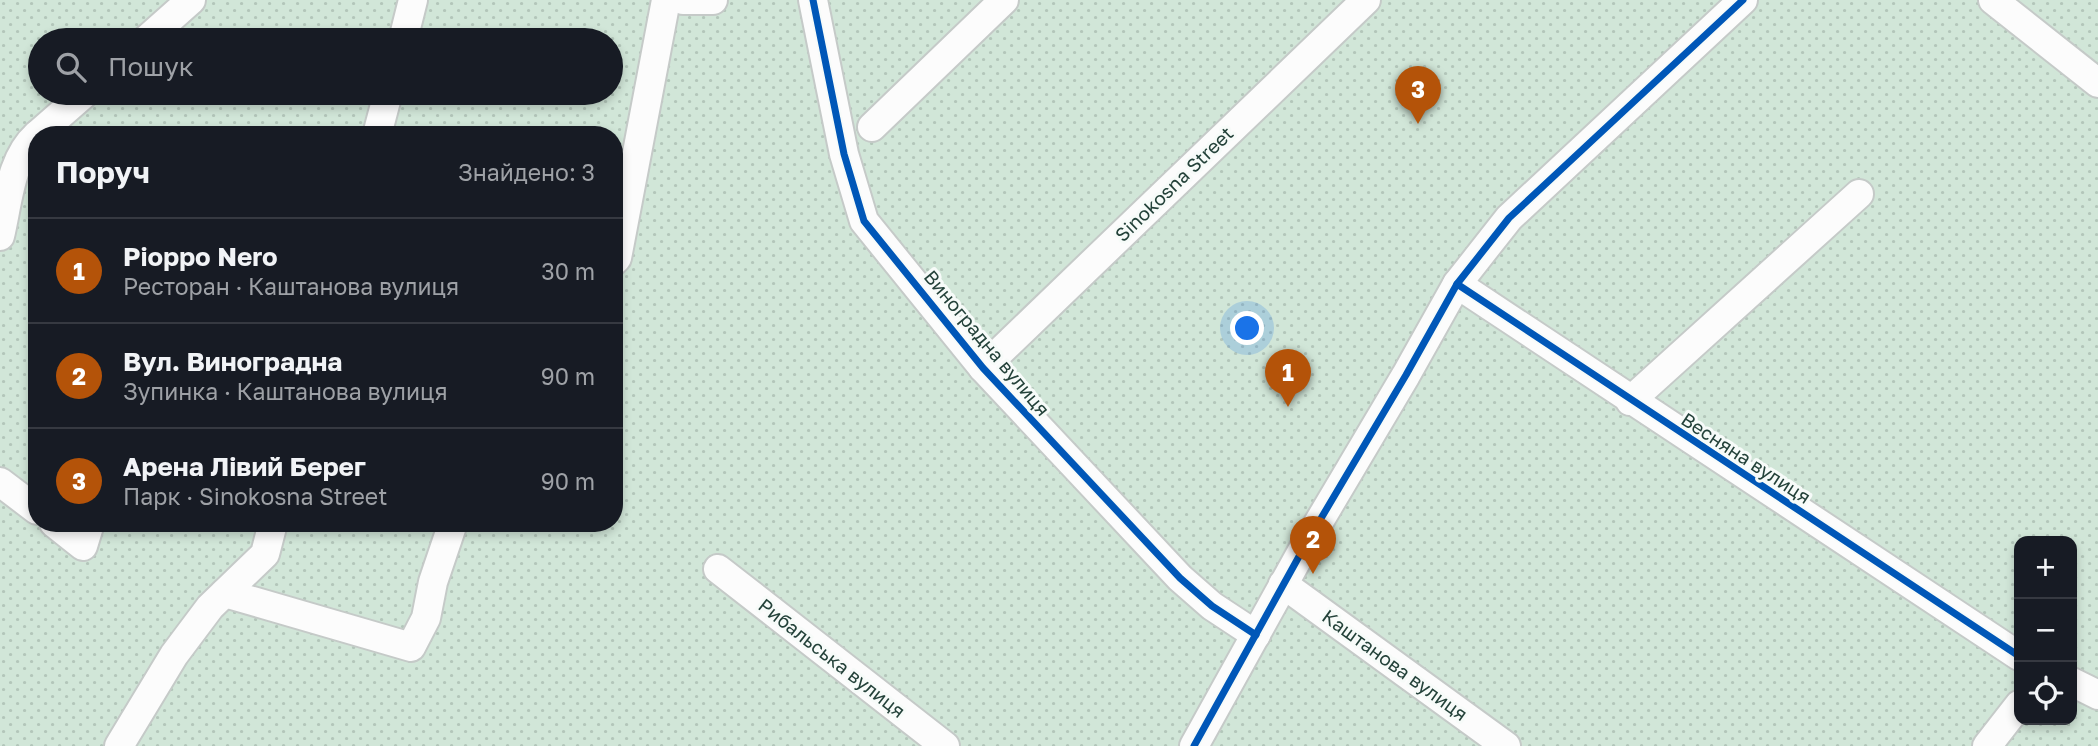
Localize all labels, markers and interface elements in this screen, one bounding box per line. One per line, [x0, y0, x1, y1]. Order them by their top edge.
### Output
search box [28, 28, 623, 105]
icon: search [52, 48, 90, 86]
text: Пошук [108, 51, 194, 82]
pin: 3 [1395, 66, 1441, 124]
street label: Sinokosna Street [1110, 121, 1238, 246]
text: Поруч [56, 154, 150, 190]
text: Знайдено: 3 [458, 158, 595, 186]
text: Pioppo Nero [123, 241, 278, 272]
text: 1 [73, 257, 85, 285]
text: 30 m [541, 257, 595, 285]
street label: Виноградна вулиця [920, 265, 1055, 420]
text: Ресторан · Каштанова вулиця [123, 272, 459, 300]
your location [1230, 311, 1264, 345]
text: Вул. Виноградна [123, 346, 342, 377]
pin: 1 [1265, 349, 1311, 407]
text: 2 [72, 362, 86, 390]
text: 90 m [541, 362, 595, 390]
text: Зупинка · Каштанова вулиця [123, 377, 448, 405]
street label: Весняна вулиця [1677, 407, 1815, 508]
text: Арена Лівий Берег [123, 451, 366, 482]
text: 3 [72, 467, 86, 495]
text: 90 m [541, 467, 595, 495]
text: Парк · Sinokosna Street [123, 482, 387, 510]
pin: 2 [1290, 516, 1336, 574]
map controls [2014, 536, 2077, 725]
button: + [2014, 536, 2077, 599]
street label: Рибальська вулиця [754, 593, 910, 722]
button: − [2014, 599, 2077, 662]
street label: Каштанова вулиця [1318, 604, 1473, 725]
button: locate [2014, 662, 2077, 725]

